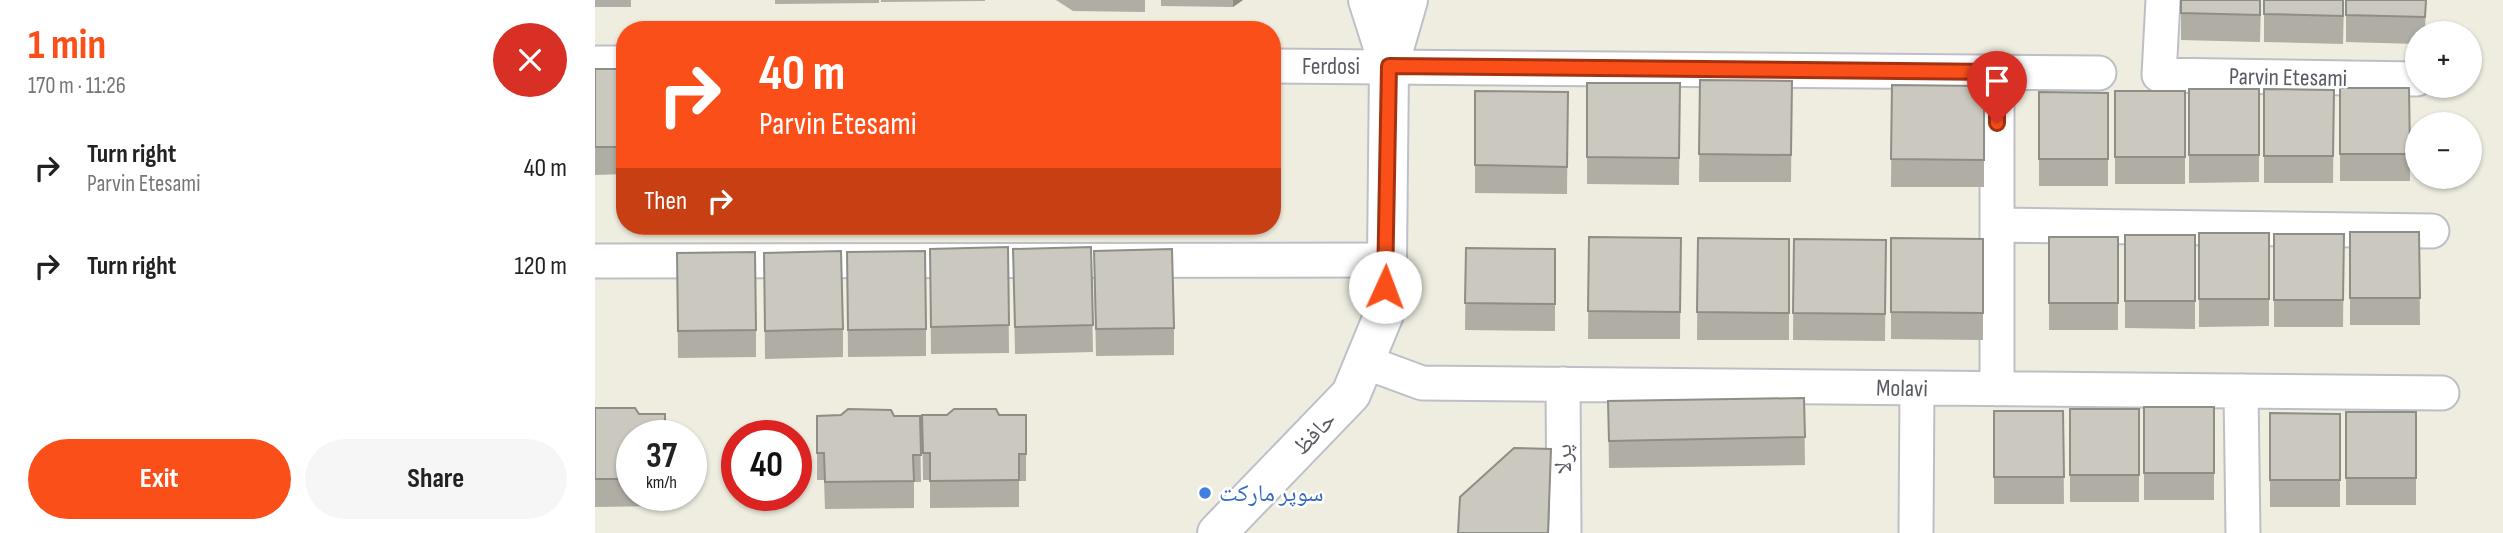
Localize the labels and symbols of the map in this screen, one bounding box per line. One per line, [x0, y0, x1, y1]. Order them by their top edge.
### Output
pin [1967, 51, 2027, 123]
street label: Ferdosi [1302, 52, 1360, 81]
street label: Parvin Etesami [2229, 62, 2347, 93]
position arrow [1348, 250, 1422, 324]
street label: Molavi [1876, 374, 1928, 403]
street label: حافظ [1287, 405, 1342, 461]
speed limit sign: 40 [721, 420, 812, 511]
street label: پرلا [1549, 444, 1578, 474]
place label: سوپر مارکت [1219, 479, 1324, 508]
marker: سوپر مارکت [1197, 485, 1213, 501]

